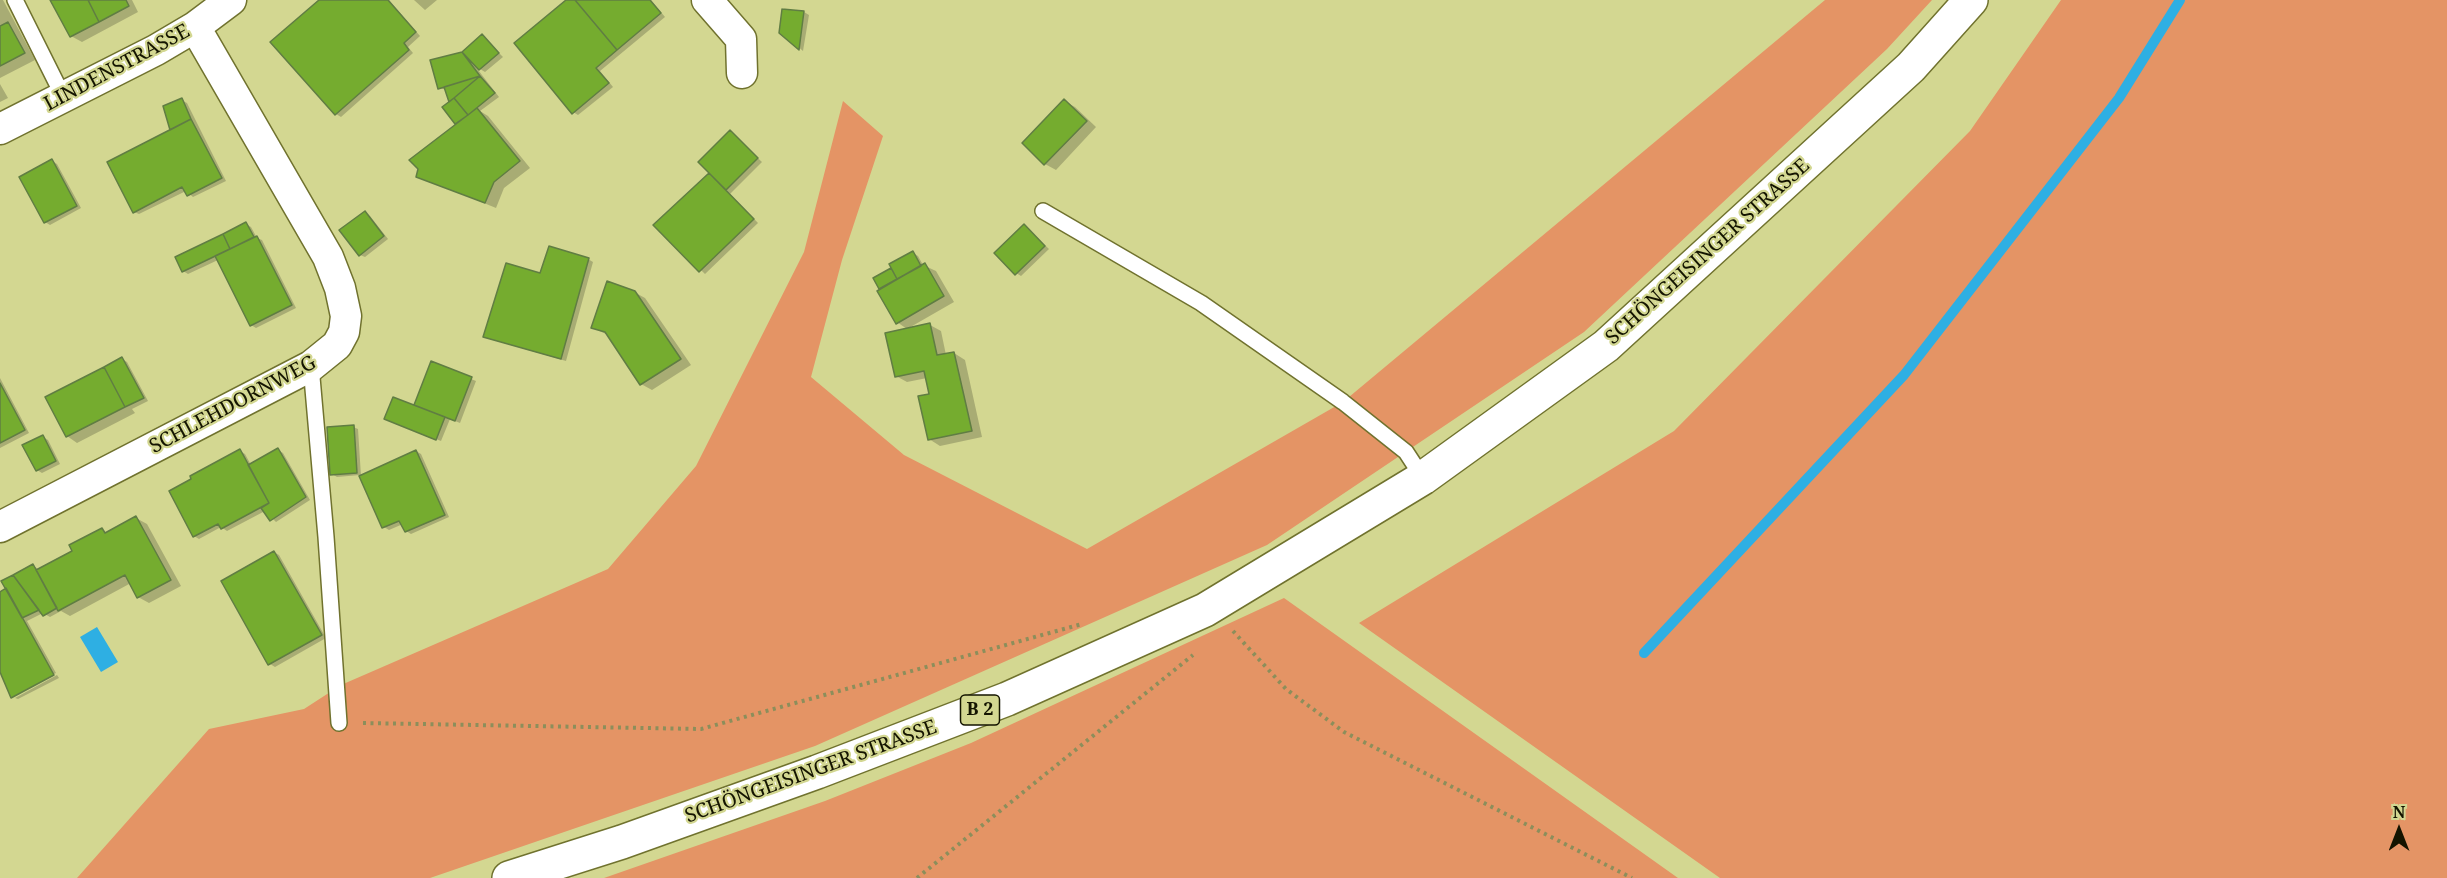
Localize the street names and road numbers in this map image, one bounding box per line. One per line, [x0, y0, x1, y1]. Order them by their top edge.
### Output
street label: LINDENSTRASSE [40, 19, 194, 117]
street label: SCHÖNGEISINGER STRASSE [1601, 154, 1815, 350]
street label: SCHLEHDORNWEG [146, 351, 320, 459]
road number: B 2 [960, 695, 1000, 725]
street label: SCHÖNGEISINGER STRASSE [682, 715, 940, 829]

